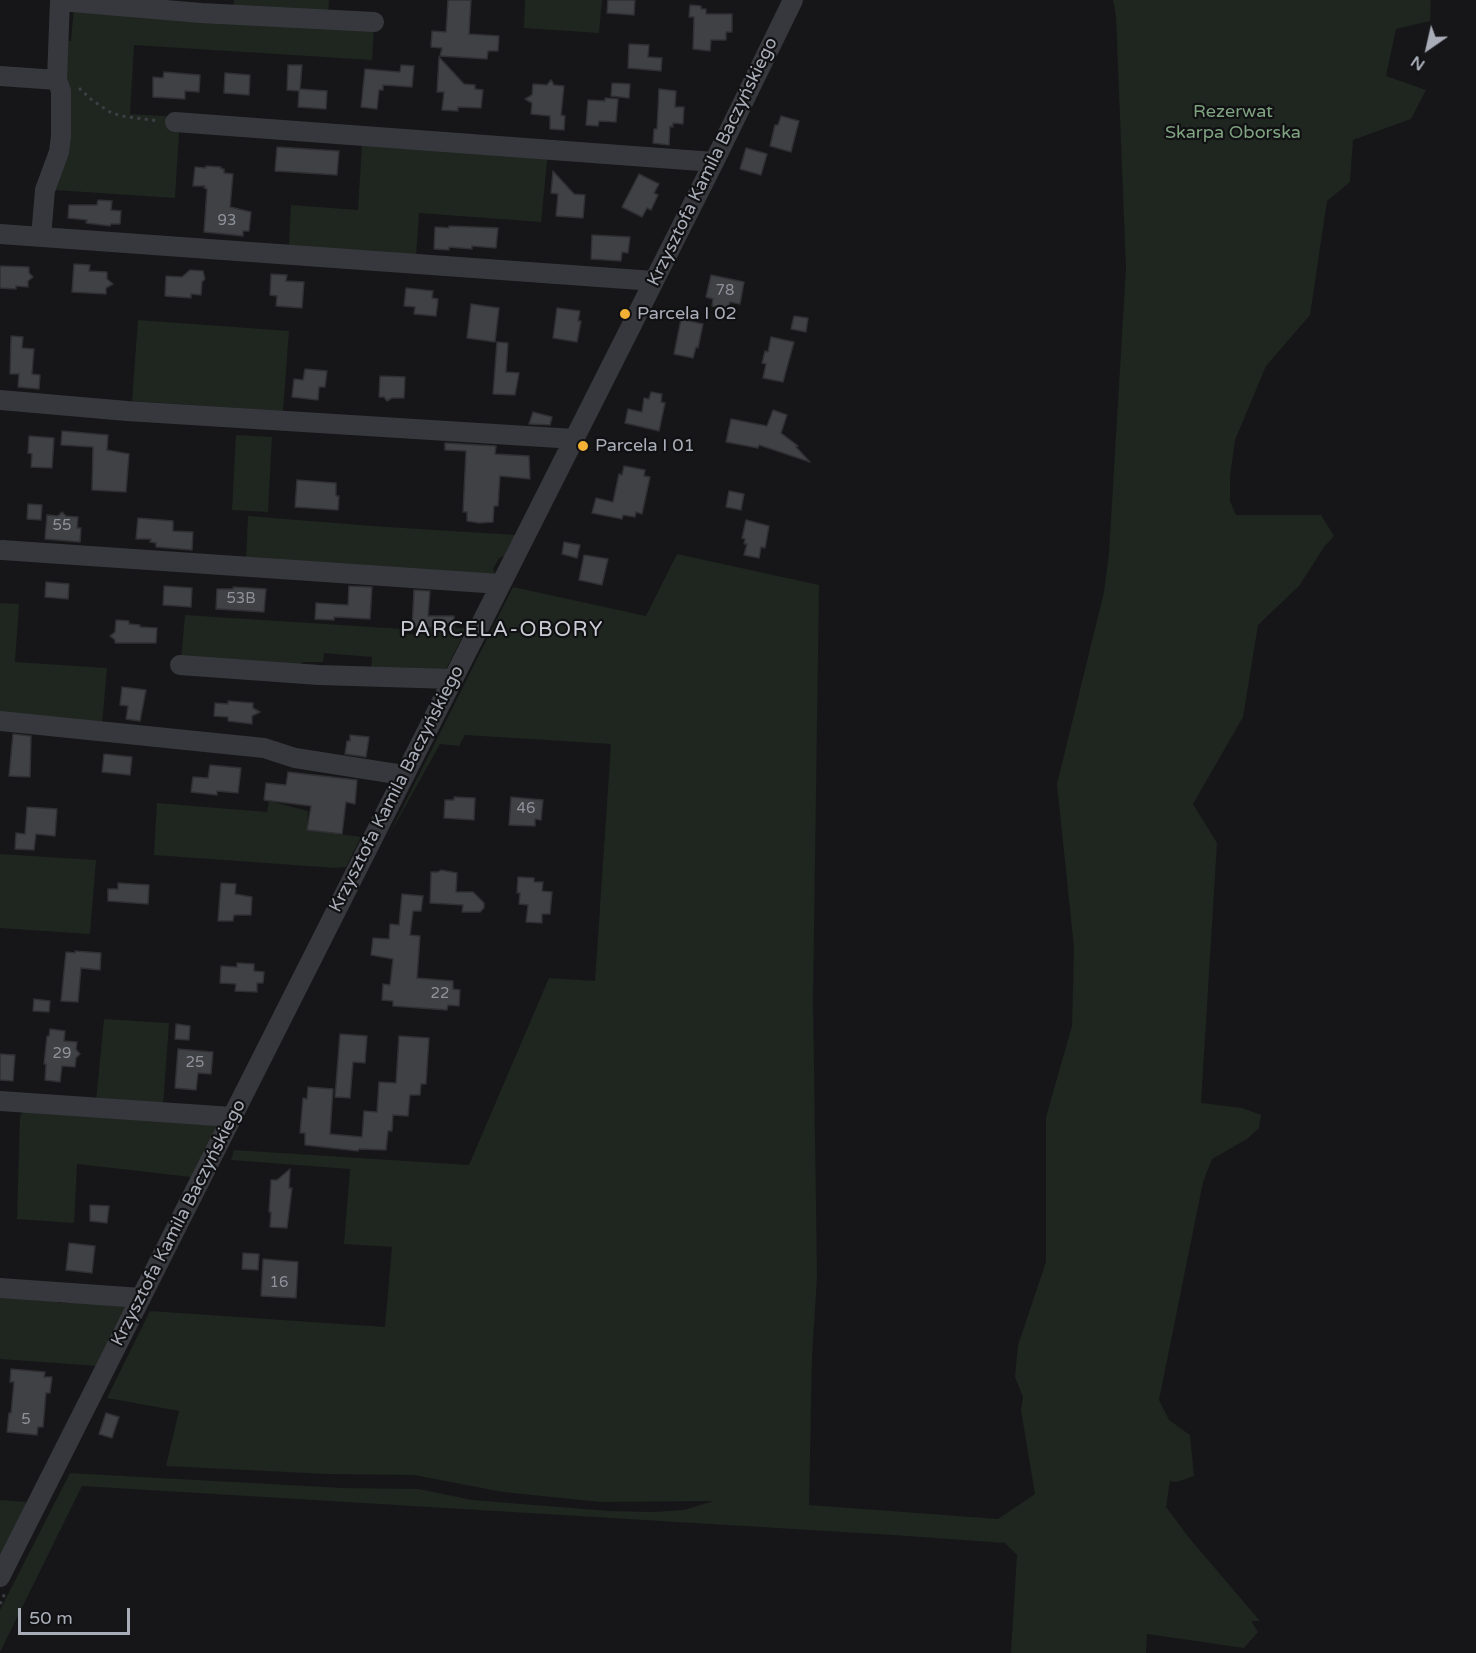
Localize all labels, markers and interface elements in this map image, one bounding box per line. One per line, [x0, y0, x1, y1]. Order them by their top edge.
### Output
north arrow [1398, 18, 1458, 78]
street label: Krzysztofa Kamila Baczyńskiego [643, 34, 783, 290]
text: N [1407, 51, 1429, 75]
park label: Rezerwat Skarpa Oborska [1165, 101, 1301, 144]
house number: 93 [218, 212, 236, 230]
house number: 78 [716, 282, 734, 300]
place label: Parcela I 02 [637, 303, 737, 325]
marker: Parcela I 02 [618, 307, 632, 321]
place label: Parcela I 01 [595, 435, 695, 457]
marker: Parcela I 01 [576, 439, 590, 453]
house number: 55 [53, 517, 71, 535]
house number: 53B [226, 590, 256, 608]
district label: PARCELA-OBORY [400, 617, 604, 643]
street label: Krzysztofa Kamila Baczyńskiego [325, 662, 469, 916]
house number: 46 [517, 800, 535, 818]
house number: 22 [431, 985, 449, 1003]
house number: 29 [53, 1045, 71, 1063]
house number: 25 [186, 1054, 204, 1072]
street label: Krzysztofa Kamila Baczyńskiego [107, 1096, 251, 1350]
house number: 16 [270, 1274, 288, 1292]
house number: 5 [21, 1411, 31, 1429]
scale bar [21, 1596, 134, 1634]
text: 50 m [29, 1607, 73, 1629]

